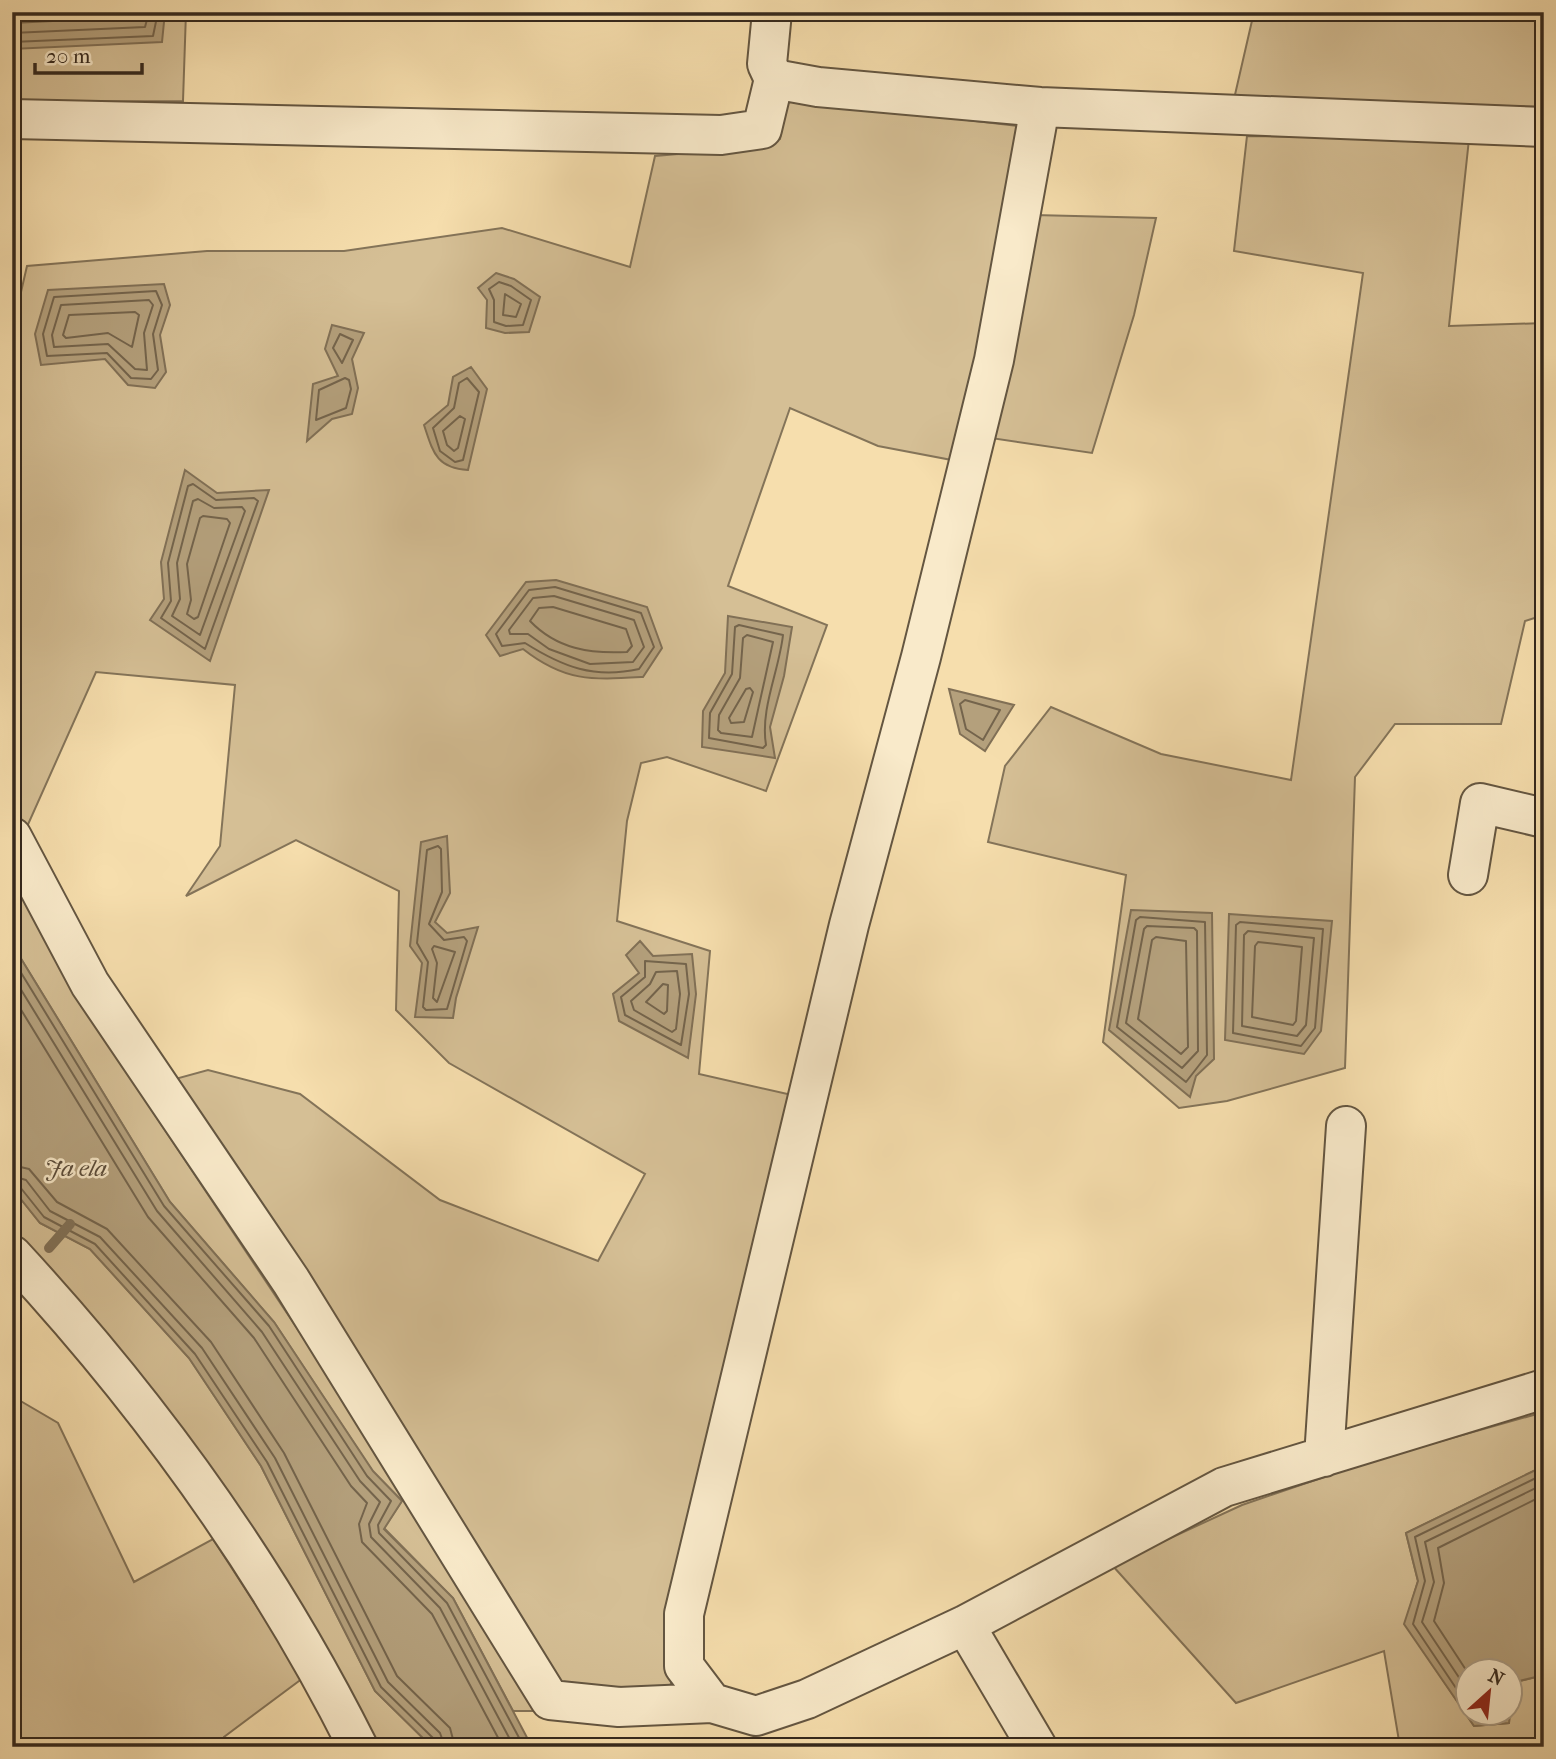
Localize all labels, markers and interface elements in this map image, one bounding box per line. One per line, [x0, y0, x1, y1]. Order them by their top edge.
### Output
scale bar [35, 32, 142, 76]
text: 20 m [46, 44, 91, 68]
water label: Ja ela [45, 1154, 107, 1182]
north arrow [1454, 1658, 1524, 1728]
text: N [1485, 1665, 1508, 1691]

